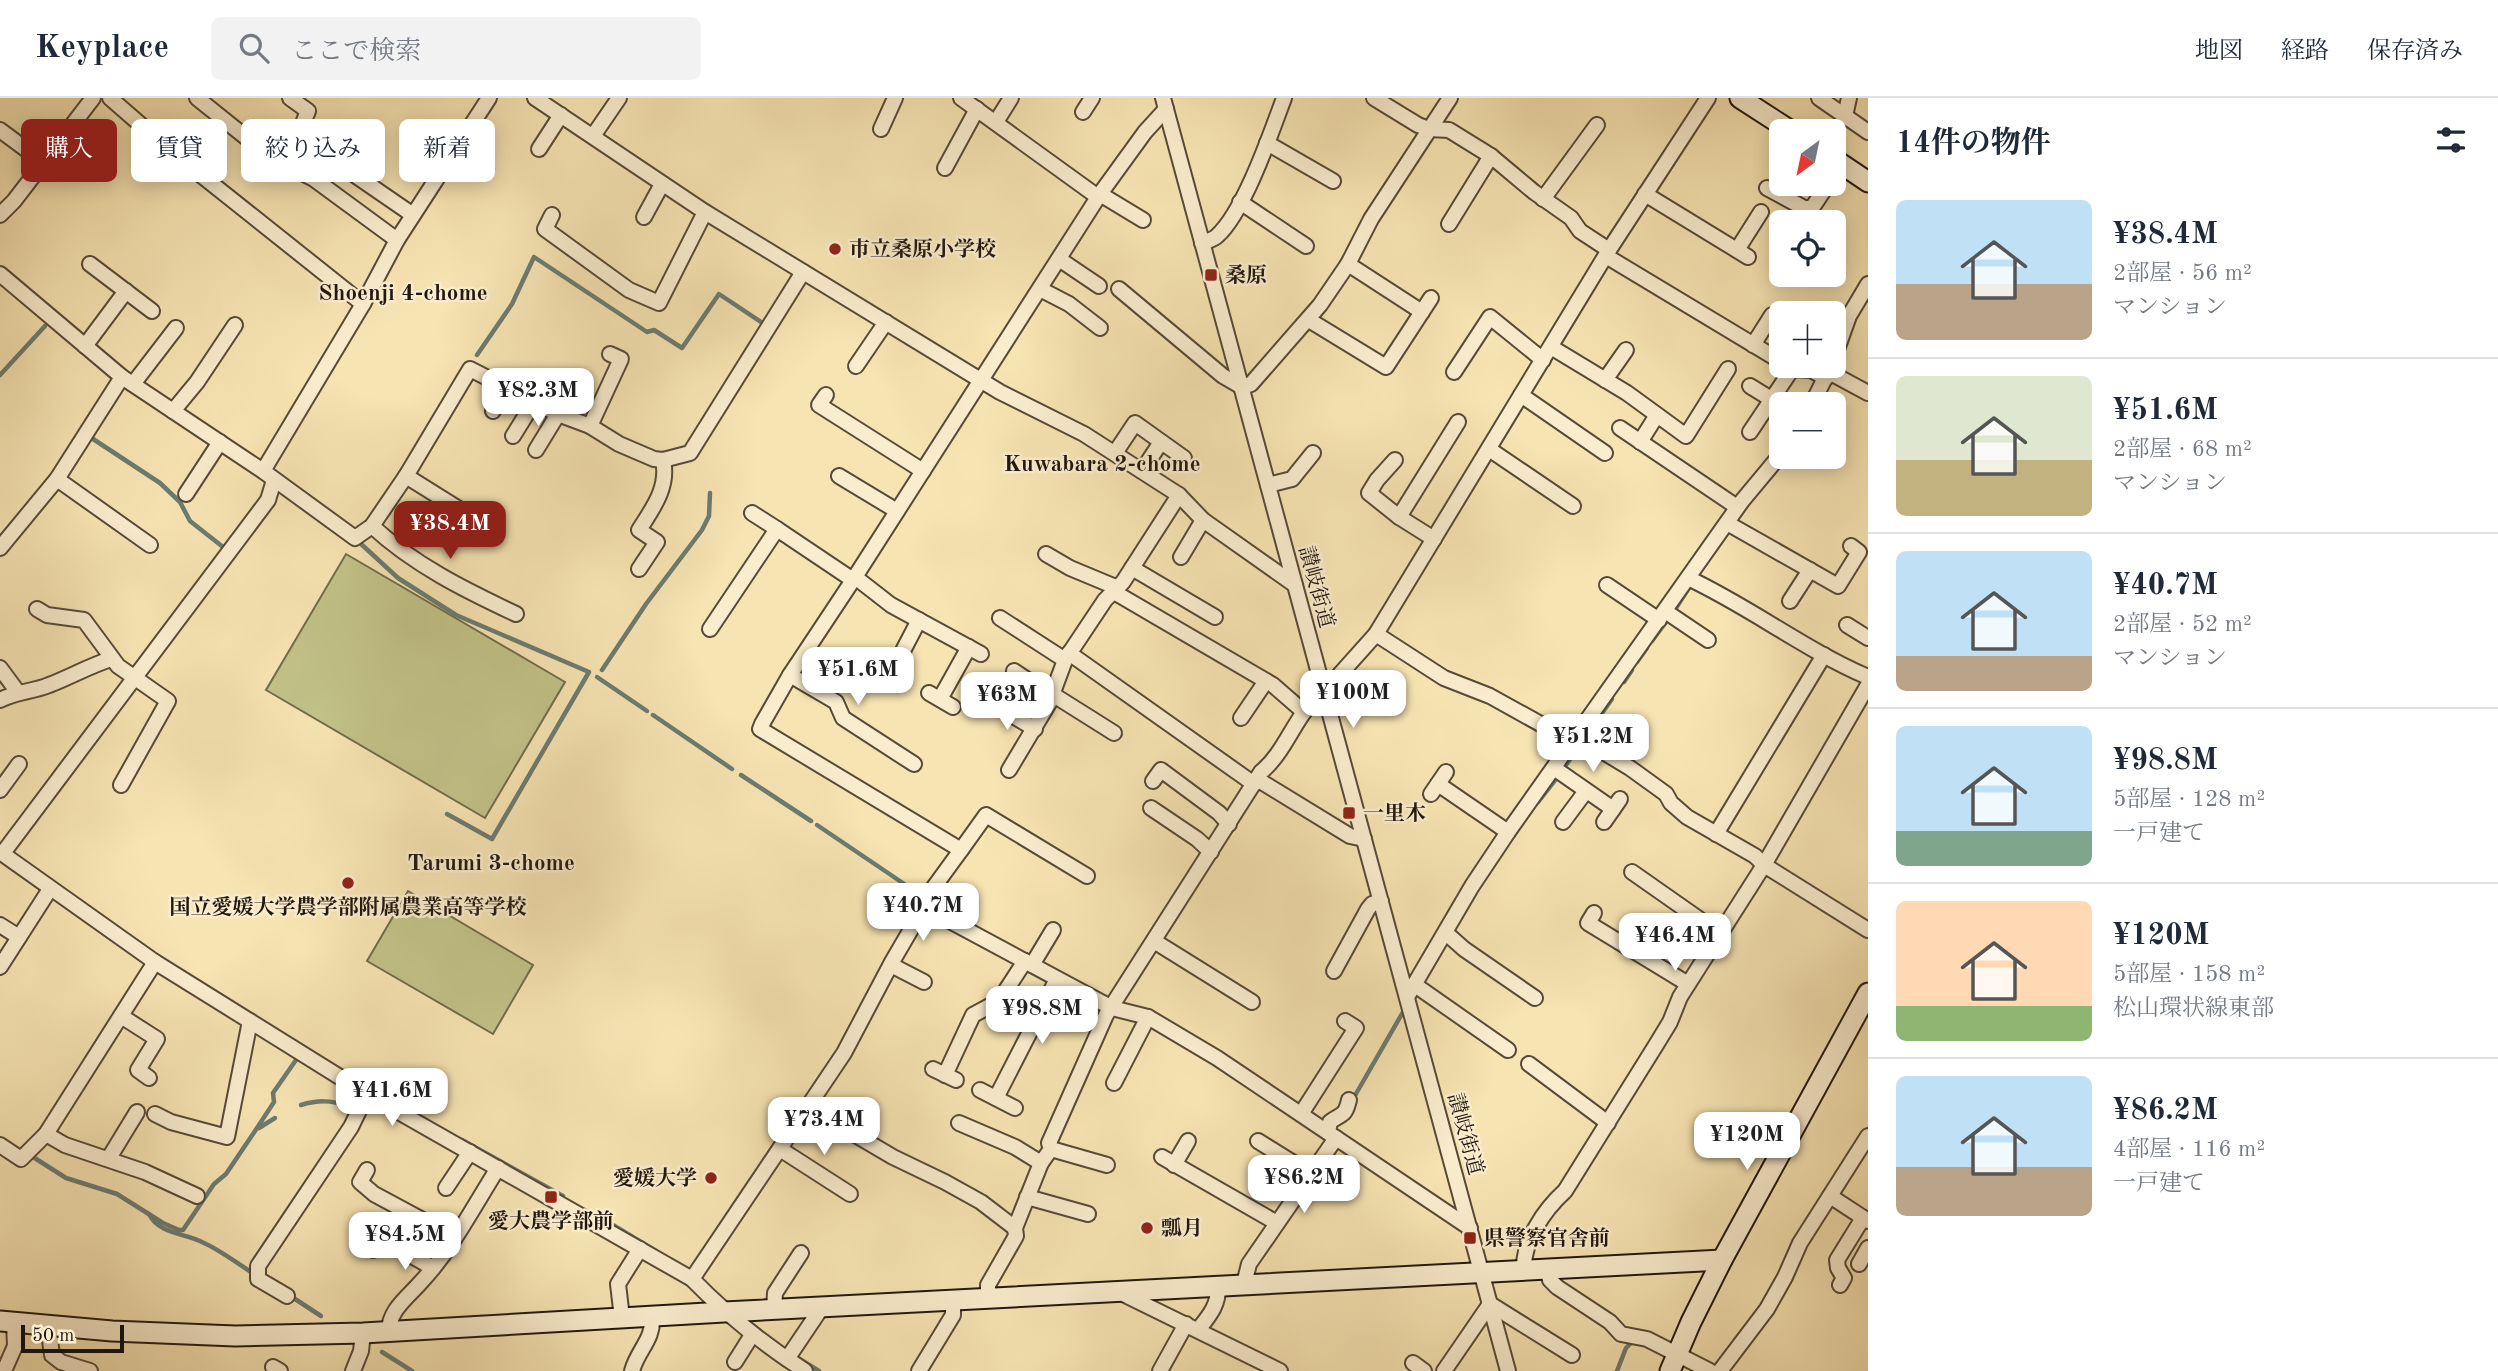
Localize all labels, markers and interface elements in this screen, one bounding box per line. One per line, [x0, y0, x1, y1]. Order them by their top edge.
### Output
search box [211, 17, 701, 80]
icon: search [235, 29, 273, 67]
text: Keyplace [35, 32, 169, 65]
text: ここで検索 [291, 39, 421, 65]
text: 地図 [2195, 40, 2243, 64]
text: 経路 [2281, 40, 2329, 64]
text: 保存済み [2367, 40, 2463, 64]
chip: 購入 [21, 119, 117, 182]
chip: 賃貸 [131, 119, 227, 182]
chip: 絞り込み [241, 119, 385, 182]
chip: 新着 [399, 119, 495, 182]
north arrow [1769, 119, 1846, 196]
map controls [1769, 119, 1846, 469]
icon: filters [2432, 121, 2470, 159]
text: 14件の物件 [1896, 129, 2051, 159]
button: locate [1769, 210, 1846, 287]
text: ¥38.4M [2113, 220, 2218, 250]
icon: home [1952, 228, 2036, 312]
place label: 市立桑原小学校 [849, 238, 996, 261]
marker: 市立桑原小学校 [827, 241, 843, 257]
text: 2部屋 · 56 m² [2113, 262, 2252, 285]
place label: 桑原 [1225, 264, 1267, 287]
marker: 桑原 [1203, 267, 1219, 283]
district label: Shoenji 4-chome [318, 282, 488, 305]
text: マンション [2113, 296, 2227, 319]
button: + [1769, 301, 1846, 378]
pin: ¥82.3M [481, 368, 595, 428]
text: ¥82.3M [498, 379, 578, 402]
button: − [1769, 392, 1846, 469]
text: ¥51.6M [2113, 396, 2218, 426]
icon: home [1952, 404, 2036, 488]
text: 2部屋 · 68 m² [2113, 438, 2252, 461]
district label: Kuwabara 2-chome [1003, 453, 1201, 476]
text: マンション [2113, 472, 2227, 495]
pin: ¥38.4M [393, 502, 507, 561]
text: ¥38.4M [410, 512, 490, 535]
street label: 讃岐街道 [1295, 544, 1338, 631]
text: ¥40.7M [2113, 571, 2218, 601]
icon: home [1952, 579, 2036, 663]
text: 2部屋 · 52 m² [2113, 613, 2252, 636]
text: マンション [2113, 647, 2227, 670]
pin: ¥51.6M [801, 648, 915, 707]
text: ¥51.6M [818, 658, 898, 681]
pin: ¥100M [1304, 670, 1402, 730]
pin: ¥63M [966, 672, 1048, 732]
text: ¥100M [1316, 681, 1390, 704]
text: ¥63M [977, 683, 1037, 706]
pin: ¥51.2M [1536, 714, 1650, 774]
text: ¥51.2M [1553, 725, 1633, 748]
text: ¥98.8M [2113, 746, 2218, 776]
icon: home [1952, 754, 2036, 838]
text: 5部屋 · 128 m² [2113, 788, 2265, 811]
place label: 一里木 [1363, 802, 1426, 825]
marker: 一里木 [1341, 805, 1357, 821]
text: 一戸建て [2113, 822, 2205, 845]
district label: Tarumi 3-chome [407, 852, 575, 875]
marker: 国立愛媛大学農学部附属農業高等学校 [340, 875, 356, 891]
pin: ¥40.7M [866, 884, 980, 943]
text: ¥40.7M [883, 894, 963, 917]
place label: 国立愛媛大学農学部附属農業高等学校 [170, 896, 527, 919]
pin: ¥46.4M [1618, 914, 1732, 973]
text: ¥120M [2113, 921, 2209, 951]
text: ¥46.4M [1635, 924, 1715, 947]
icon: home [1952, 929, 2036, 1013]
text: 5部屋 · 158 m² [2113, 963, 2265, 986]
pin: ¥98.8M [985, 986, 1099, 1046]
text: ¥98.8M [1002, 997, 1082, 1020]
text: 松山環状線東部 [2113, 997, 2274, 1020]
pin: ¥41.6M [335, 1068, 449, 1128]
text: ¥41.6M [352, 1079, 432, 1102]
street label: 讃岐街道 [1444, 1091, 1487, 1178]
text: ¥86.2M [2113, 1096, 2218, 1126]
pin: ¥73.4M [767, 1098, 881, 1157]
icon: home [1952, 1104, 2036, 1188]
text: ¥73.4M [784, 1108, 864, 1131]
pin: ¥120M [1698, 1112, 1796, 1172]
text: ¥120M [1710, 1123, 1784, 1146]
text: 4部屋 · 116 m² [2113, 1138, 2265, 1161]
pin: ¥86.2M [1247, 1156, 1361, 1215]
text: ¥86.2M [1264, 1166, 1344, 1189]
place label: 愛媛大学 [613, 1167, 697, 1190]
marker: 愛媛大学 [703, 1170, 719, 1186]
text: 一戸建て [2113, 1172, 2205, 1195]
marker: 愛大農学部前 [543, 1189, 559, 1205]
place label: 愛大農学部前 [488, 1210, 614, 1233]
pin: ¥84.5M [348, 1212, 462, 1272]
place label: 瓢月 [1161, 1217, 1203, 1240]
marker: 瓢月 [1139, 1220, 1155, 1236]
text: ¥84.5M [365, 1223, 445, 1246]
place label: 県警察官舎前 [1484, 1226, 1610, 1250]
marker: 県警察官舎前 [1462, 1230, 1478, 1246]
scale bar [21, 1322, 124, 1354]
text: 50 m [32, 1327, 74, 1346]

